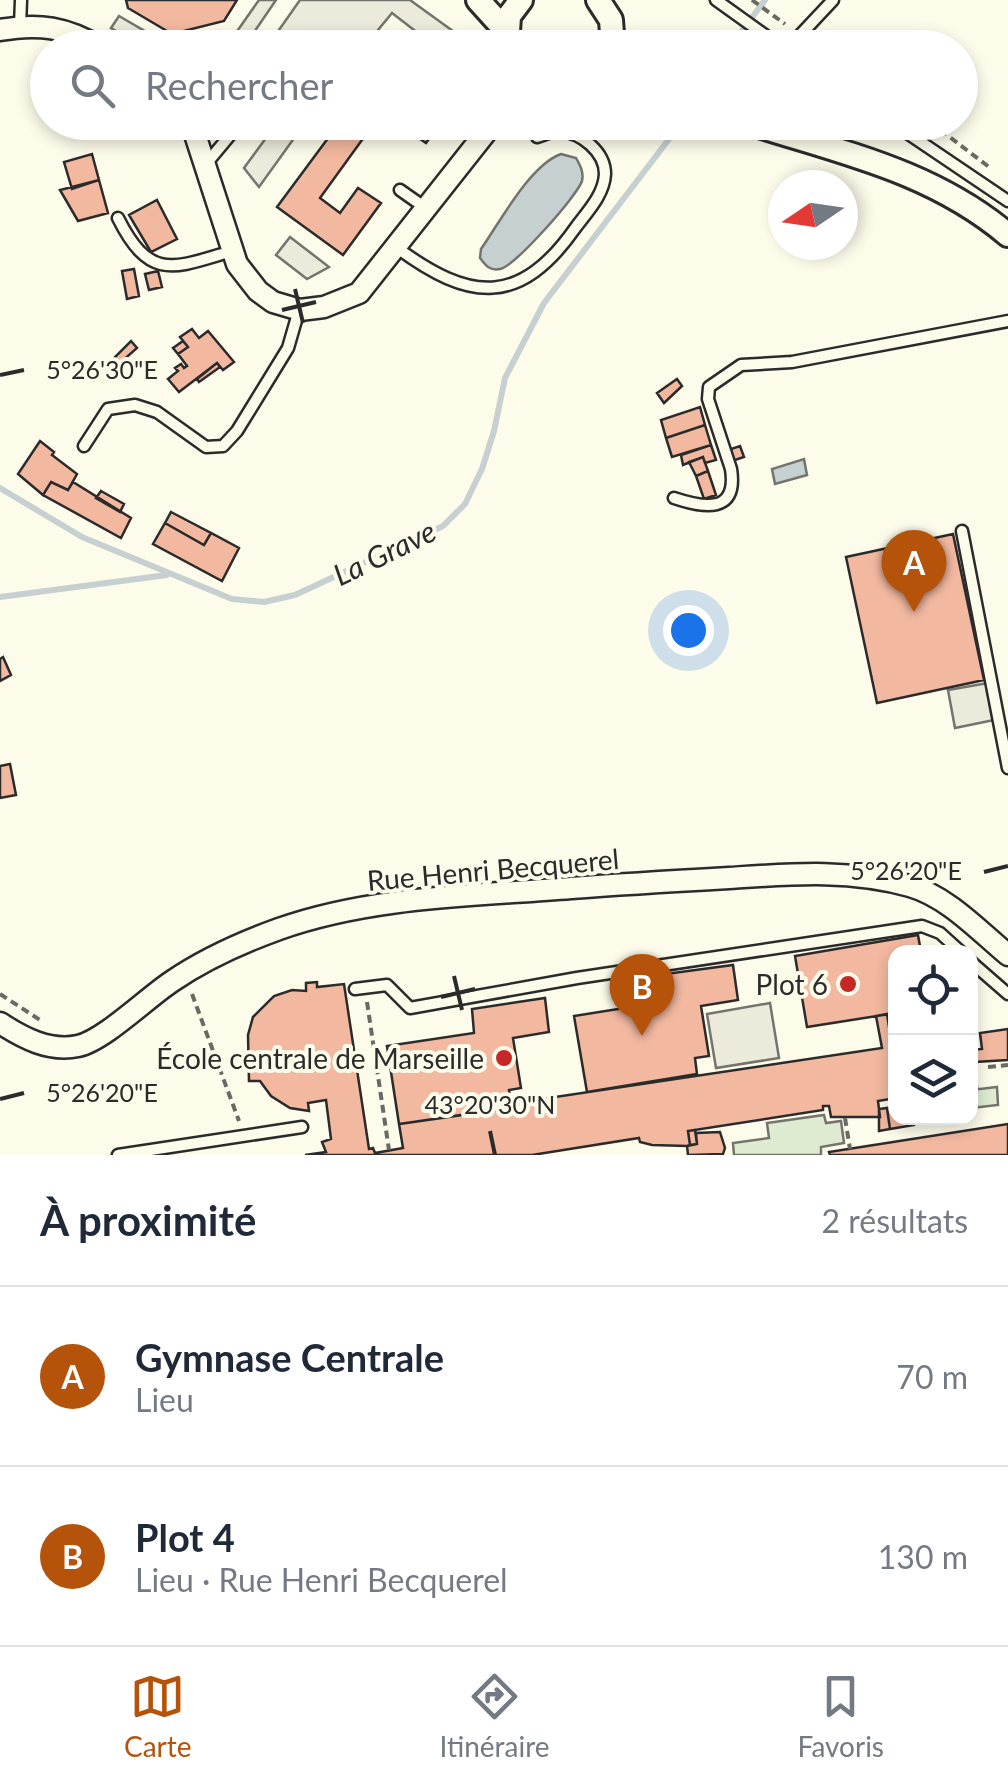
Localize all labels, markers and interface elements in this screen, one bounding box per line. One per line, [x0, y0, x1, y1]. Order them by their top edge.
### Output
search box [30, 30, 978, 140]
icon: search [65, 58, 120, 113]
text: Rechercher [145, 62, 333, 108]
north arrow [768, 170, 858, 260]
text: 5°26'30"E [46, 354, 158, 384]
water label: La Grave [327, 512, 441, 592]
pin: A [882, 530, 946, 612]
your location [663, 605, 714, 656]
street label: Rue Henri Becquerel [366, 841, 620, 897]
text: 5°26'20"E [850, 855, 962, 885]
map controls [888, 945, 978, 1125]
button: locate [888, 945, 978, 1035]
pin: B [610, 954, 674, 1036]
place label: Plot 6 [756, 967, 828, 1001]
marker: Plot 6 [837, 973, 859, 995]
button: layers [888, 1035, 978, 1125]
place label: École centrale de Marseille [156, 1041, 484, 1075]
marker: École centrale de Marseille [493, 1047, 515, 1069]
text: 5°26'20"E [46, 1077, 158, 1107]
text: 43°20'30"N [425, 1089, 555, 1119]
text: À proximité [40, 1195, 256, 1245]
text: 2 résultats [822, 1201, 968, 1240]
text: Gymnase Centrale [135, 1334, 444, 1380]
text: A [61, 1357, 84, 1396]
text: 70 m [896, 1357, 968, 1396]
text: Lieu [135, 1380, 194, 1419]
text: Plot 4 [135, 1514, 235, 1560]
text: B [62, 1537, 83, 1576]
text: 130 m [878, 1537, 968, 1576]
text: Lieu · Rue Henri Becquerel [135, 1560, 508, 1599]
tab: Carte [124, 1669, 192, 1763]
tab: Itinéraire [440, 1669, 550, 1763]
tab: Favoris [798, 1669, 884, 1763]

